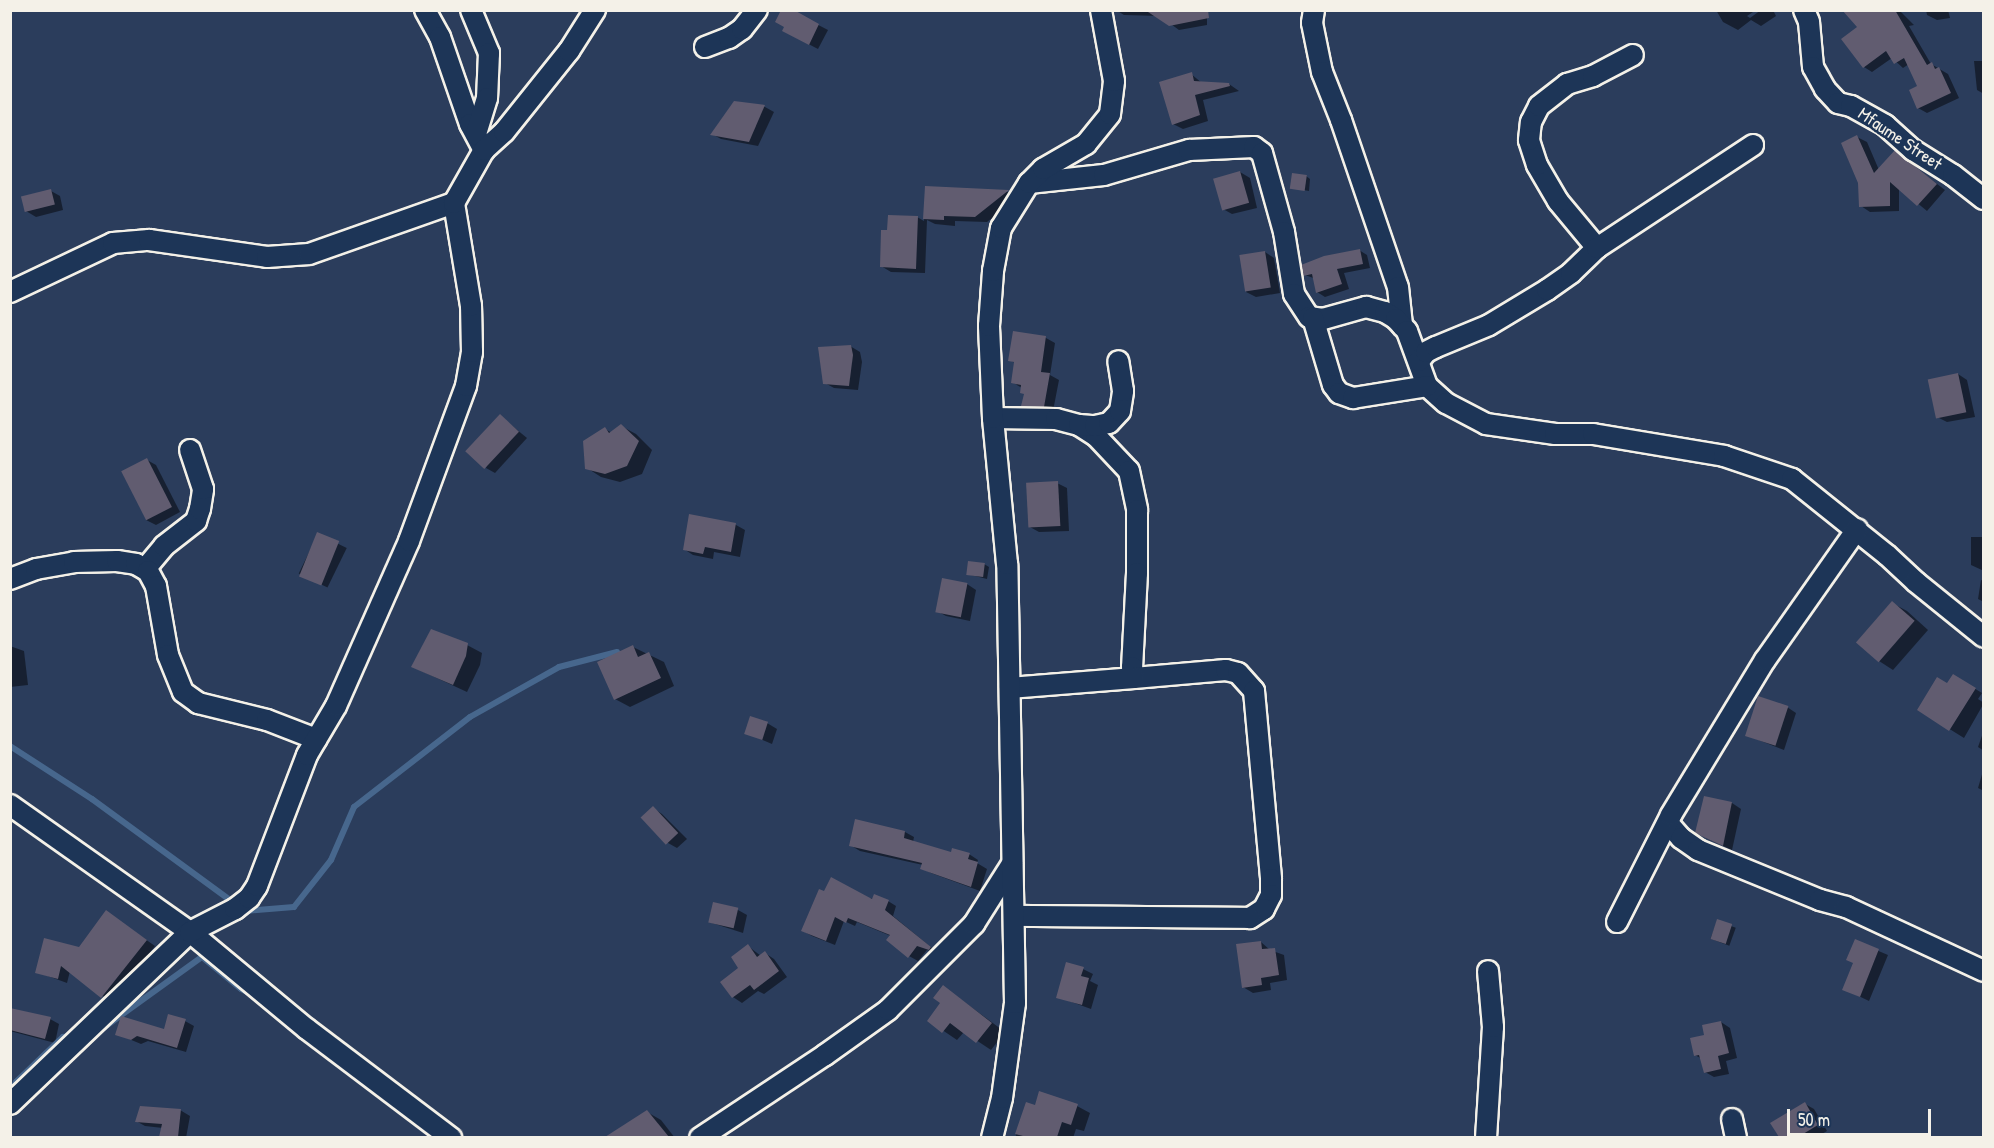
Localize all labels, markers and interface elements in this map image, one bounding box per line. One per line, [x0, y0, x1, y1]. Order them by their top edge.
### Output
street label: Mfaume Street [1854, 103, 1946, 175]
scale bar [1790, 1097, 1934, 1135]
text: 50 m [1798, 1107, 1830, 1132]

